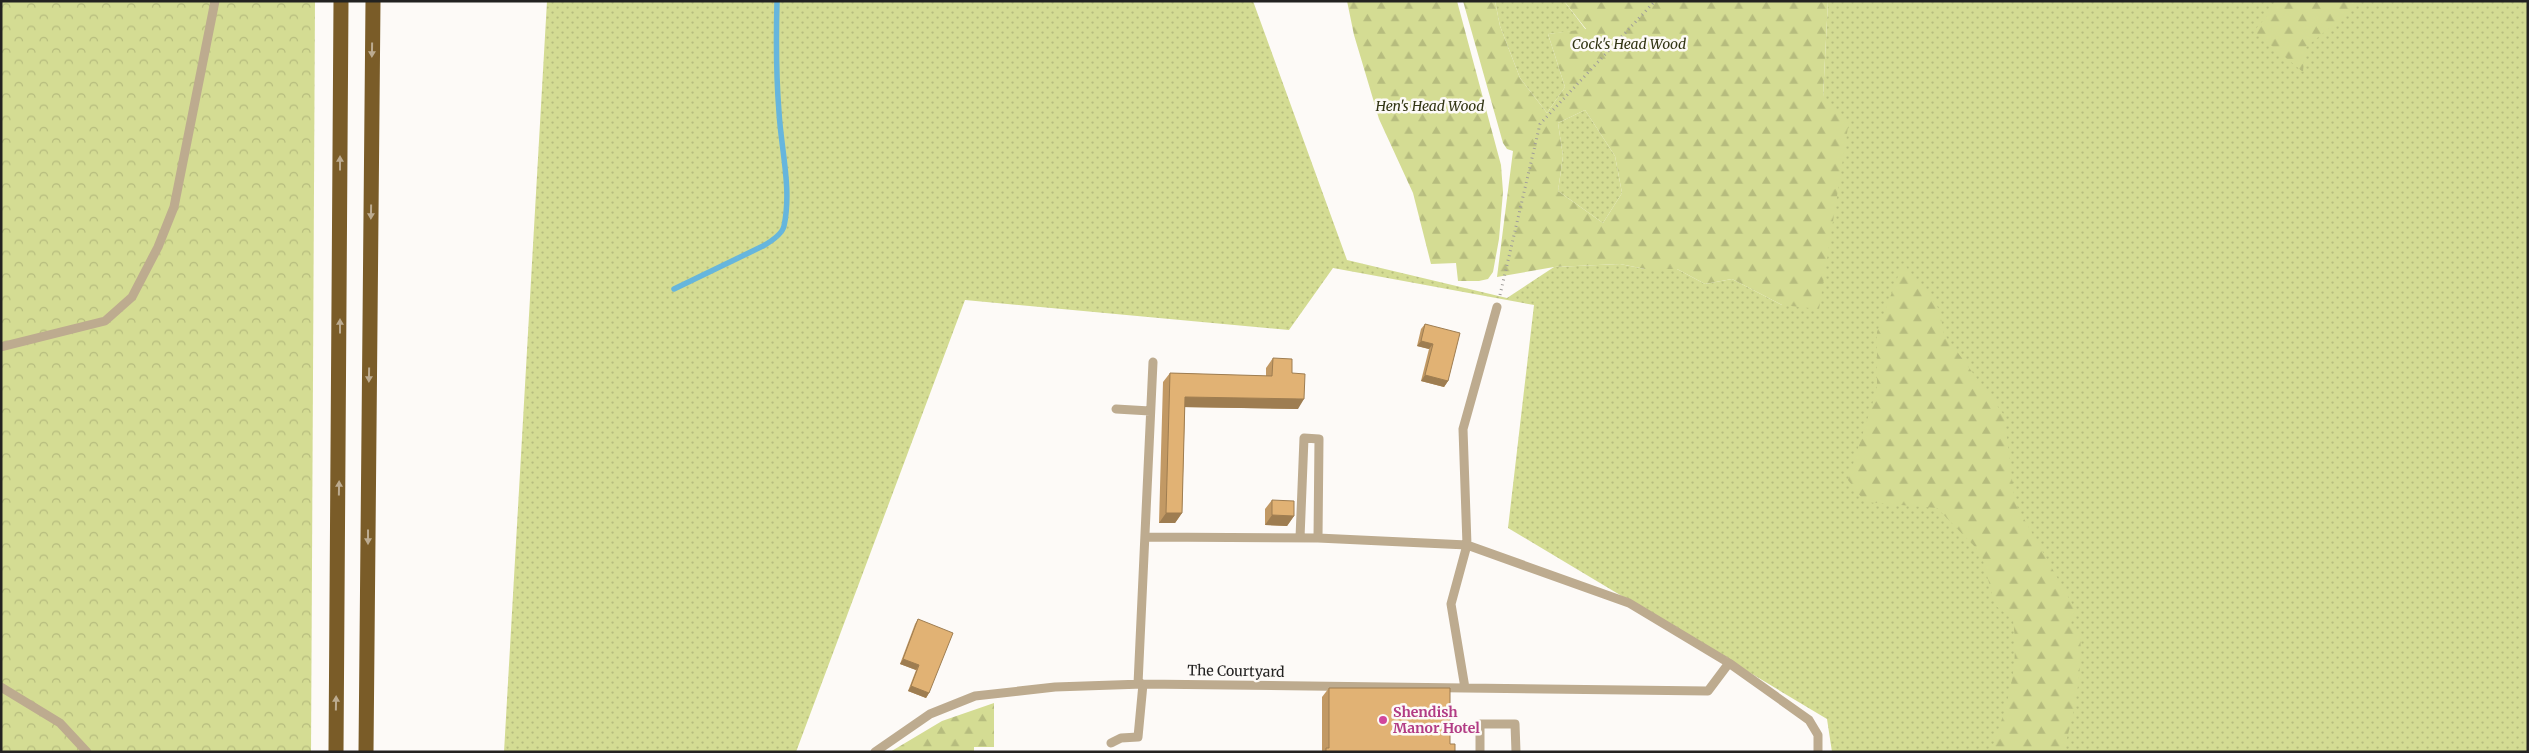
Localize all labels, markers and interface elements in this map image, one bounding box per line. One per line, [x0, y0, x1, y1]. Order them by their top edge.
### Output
park label: Cock's Head Wood [1572, 35, 1686, 53]
one-way arrow [368, 42, 376, 58]
park label: Hen's Head Wood [1374, 97, 1485, 115]
one-way arrow [336, 155, 344, 171]
one-way arrow [367, 205, 375, 221]
one-way arrow [336, 317, 344, 333]
one-way arrow [365, 367, 373, 383]
one-way arrow [335, 480, 343, 496]
one-way arrow [364, 530, 372, 546]
street label: The Courtyard [1187, 661, 1285, 681]
one-way arrow [332, 695, 340, 711]
place label: Shendish Manor Hotel [1393, 703, 1480, 737]
marker: Shendish Manor Hotel [1377, 714, 1389, 726]

